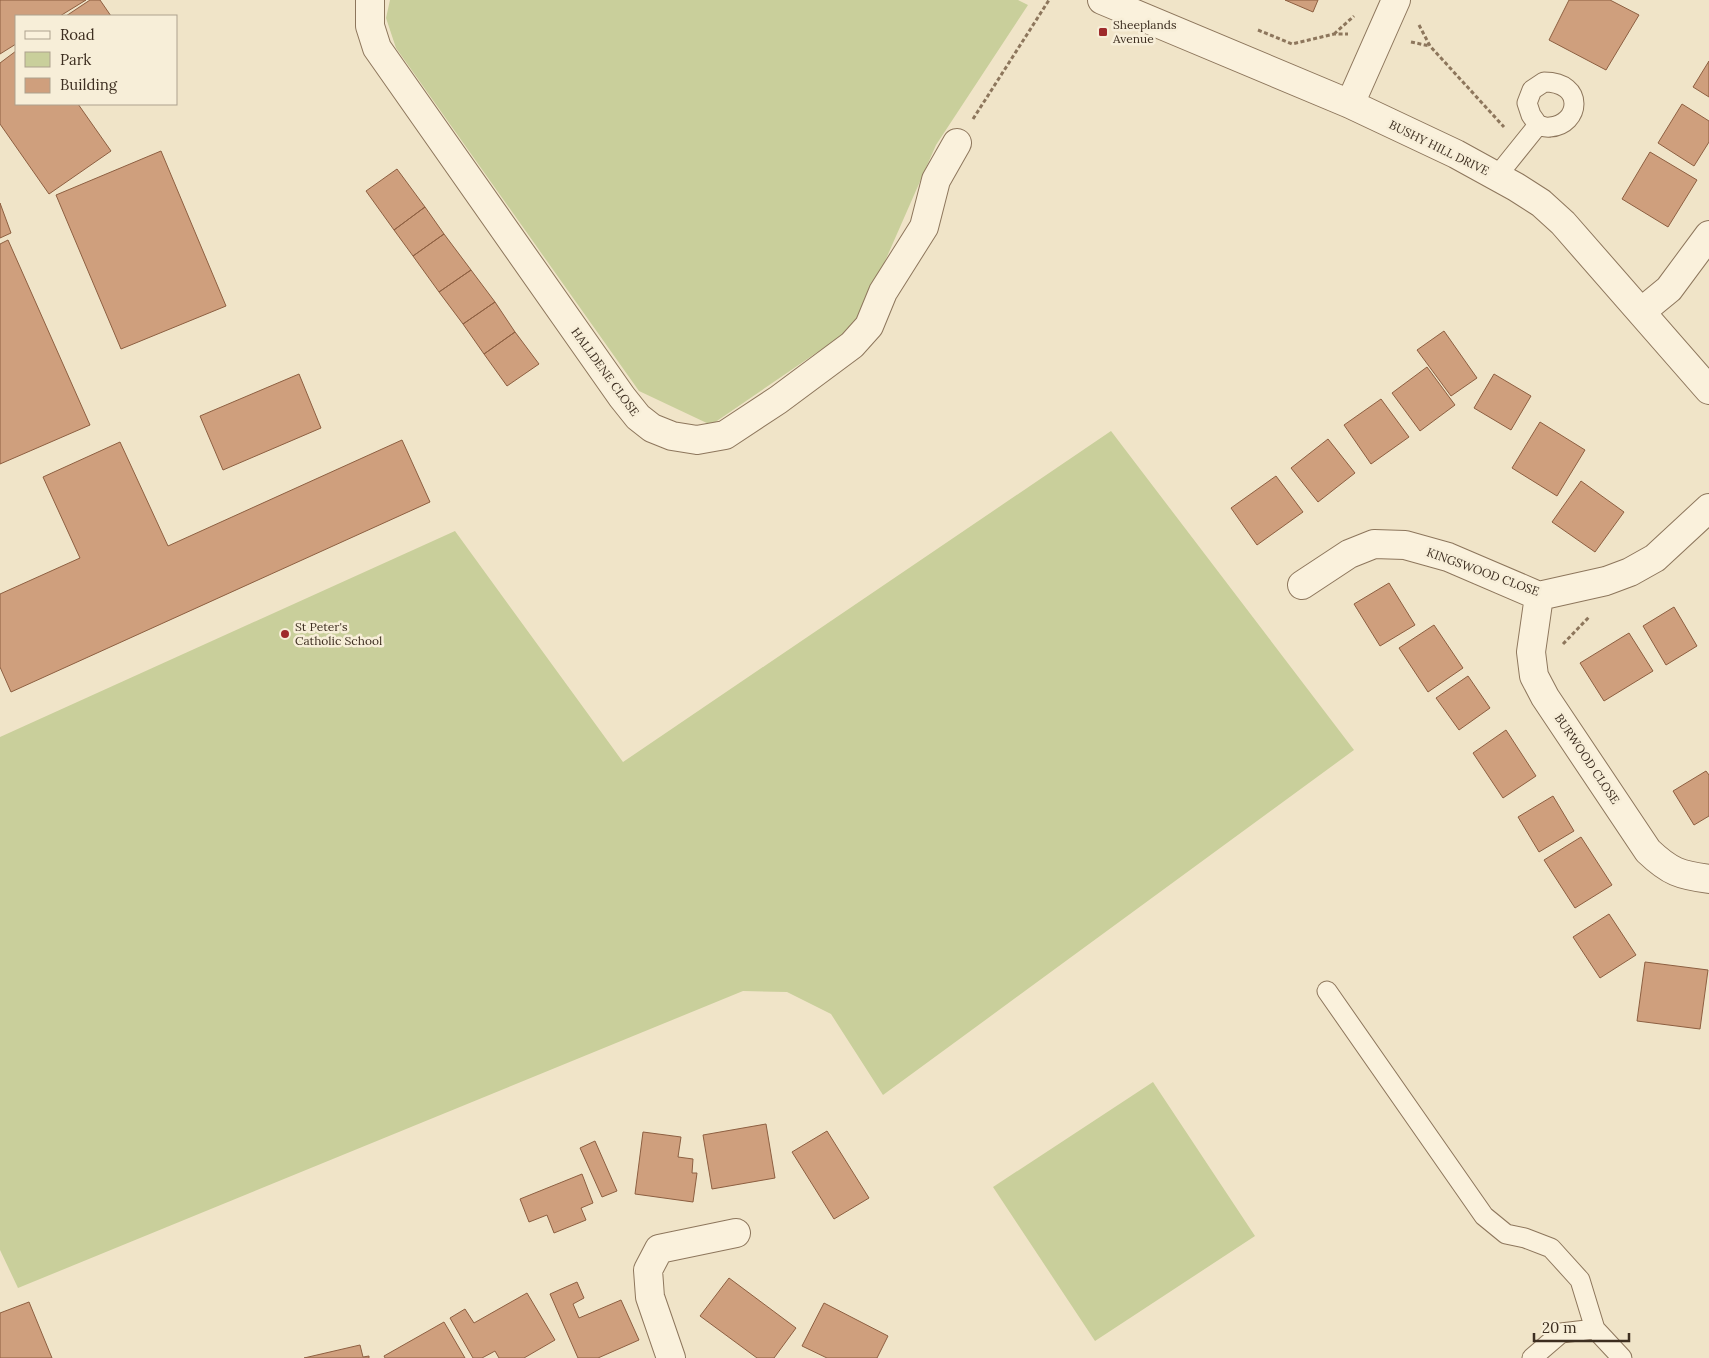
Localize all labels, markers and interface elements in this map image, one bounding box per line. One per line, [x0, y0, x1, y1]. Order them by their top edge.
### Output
legend [15, 15, 178, 105]
place label: Sheeplands Avenue [1112, 17, 1177, 46]
text: Road [60, 25, 95, 44]
marker: Sheeplands Avenue [1097, 26, 1109, 38]
text: Park [60, 50, 91, 69]
text: Building [60, 75, 118, 94]
street label: BUSHY HILL DRIVE [1387, 117, 1492, 178]
street label: HALLDENE CLOSE [568, 325, 643, 419]
street label: KINGSWOOD CLOSE [1425, 544, 1542, 599]
place label: St Peter's Catholic School [295, 619, 382, 648]
marker: St Peter's Catholic School [279, 628, 291, 640]
street label: BURWOOD CLOSE [1552, 711, 1623, 807]
scale bar [1534, 1310, 1629, 1342]
text: 20 m [1542, 1318, 1577, 1337]

